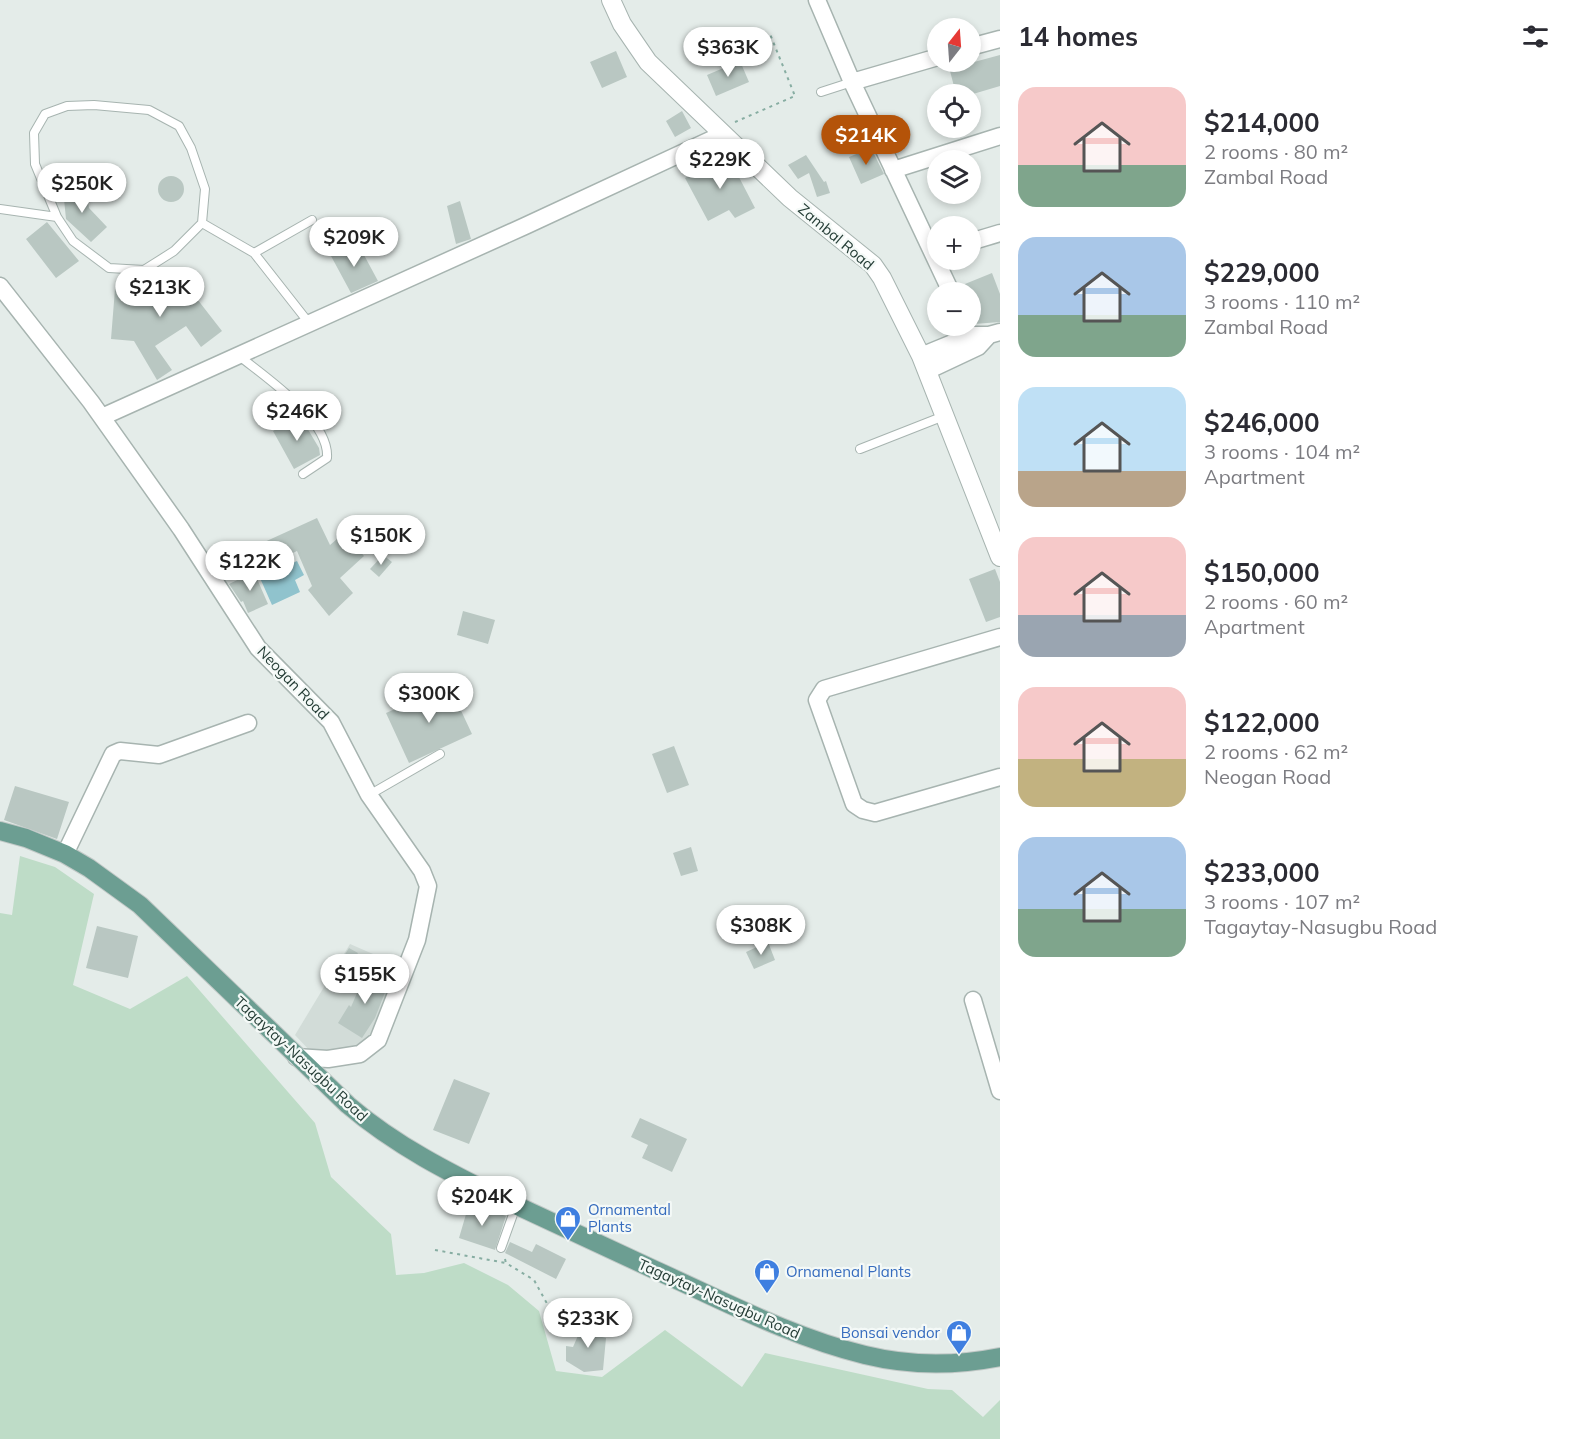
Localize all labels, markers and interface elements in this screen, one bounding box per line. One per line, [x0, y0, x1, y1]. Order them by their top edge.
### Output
north arrow [927, 18, 981, 72]
map controls [927, 18, 981, 336]
text: 14 homes [1018, 20, 1138, 53]
icon: filters [1519, 20, 1552, 53]
pin: $363K [686, 27, 770, 78]
text: $363K [697, 34, 759, 59]
button: locate [927, 84, 981, 138]
text: $214,000 [1204, 106, 1320, 139]
icon: home [1066, 111, 1138, 183]
pin: $214K [824, 115, 908, 166]
text: $214K [835, 122, 897, 147]
pin: $229K [678, 139, 762, 190]
text: 2 rooms · 80 m² [1204, 139, 1348, 164]
text: $229K [689, 146, 751, 171]
button: layers [927, 150, 981, 204]
pin: $250K [40, 163, 124, 214]
text: Zambal Road [1204, 164, 1328, 189]
text: $250K [51, 170, 113, 195]
street label: Zambal Road [795, 199, 878, 274]
button: + [927, 216, 981, 270]
pin: $209K [312, 217, 396, 268]
text: $209K [323, 224, 385, 249]
text: $229,000 [1204, 256, 1320, 289]
icon: home [1066, 261, 1138, 333]
pin: $213K [118, 267, 202, 318]
text: $213K [129, 274, 191, 299]
button: − [927, 282, 981, 336]
text: 3 rooms · 110 m² [1204, 289, 1360, 314]
text: Zambal Road [1204, 314, 1328, 339]
pin: $246K [255, 391, 339, 442]
text: $246K [266, 398, 328, 423]
text: $246,000 [1204, 406, 1320, 439]
icon: home [1066, 411, 1138, 483]
text: 3 rooms · 104 m² [1204, 439, 1360, 464]
text: Apartment [1204, 464, 1305, 489]
pin: $150K [339, 515, 423, 566]
text: $150K [350, 522, 412, 547]
pin: $122K [208, 541, 292, 592]
text: $122K [219, 548, 281, 573]
text: $150,000 [1204, 556, 1320, 589]
icon: home [1066, 561, 1138, 633]
text: 2 rooms · 60 m² [1204, 589, 1348, 614]
text: Apartment [1204, 614, 1305, 639]
street label: Neogan Road [253, 642, 333, 724]
pin: $300K [387, 673, 471, 724]
text: $300K [398, 680, 460, 705]
text: $122,000 [1204, 706, 1320, 739]
icon: home [1066, 711, 1138, 783]
text: 2 rooms · 62 m² [1204, 739, 1348, 764]
text: Neogan Road [1204, 764, 1331, 789]
text: $233,000 [1204, 856, 1320, 889]
icon: home [1066, 861, 1138, 933]
text: 3 rooms · 107 m² [1204, 889, 1360, 914]
pin: $308K [719, 905, 803, 956]
text: $308K [730, 912, 792, 937]
text: Tagaytay-Nasugbu Road [1204, 914, 1437, 939]
pin: $155K [323, 954, 407, 1005]
text: $155K [334, 961, 396, 986]
street label: Tagaytay-Nasugbu Road [231, 992, 372, 1125]
pin: $204K [440, 1176, 524, 1227]
text: $204K [451, 1183, 513, 1208]
place label: Ornamental Plants [588, 1200, 671, 1236]
shop icon: Ornamental Plants [553, 1204, 583, 1242]
street label: Tagaytay-Nasugbu Road [635, 1254, 803, 1343]
shop icon: Ornamenal Plants [752, 1257, 782, 1295]
place label: Ornamenal Plants [786, 1262, 911, 1281]
pin: $233K [546, 1298, 630, 1349]
text: $233K [557, 1305, 619, 1330]
shop icon: Bonsai vendor [944, 1318, 974, 1356]
place label: Bonsai vendor [841, 1323, 941, 1342]

